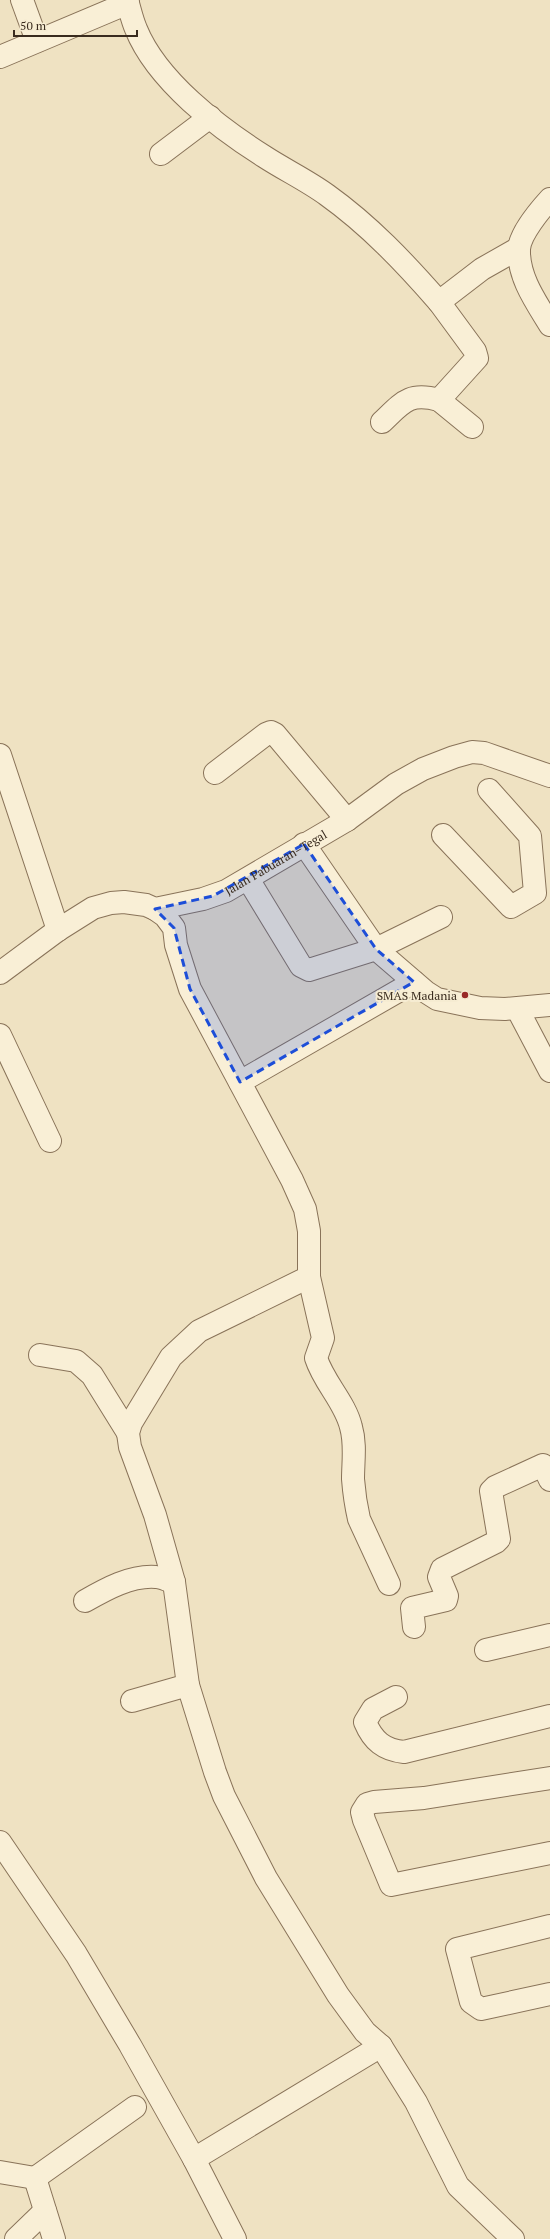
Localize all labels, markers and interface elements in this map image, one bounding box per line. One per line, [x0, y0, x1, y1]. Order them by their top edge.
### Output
scale bar [14, 12, 137, 38]
text: 50 m [20, 18, 47, 33]
street label: Jalan Pabuaran–Tegal [222, 826, 330, 898]
place label: SMAS Madania [377, 988, 457, 1003]
marker: SMAS Madania [460, 990, 470, 1000]

